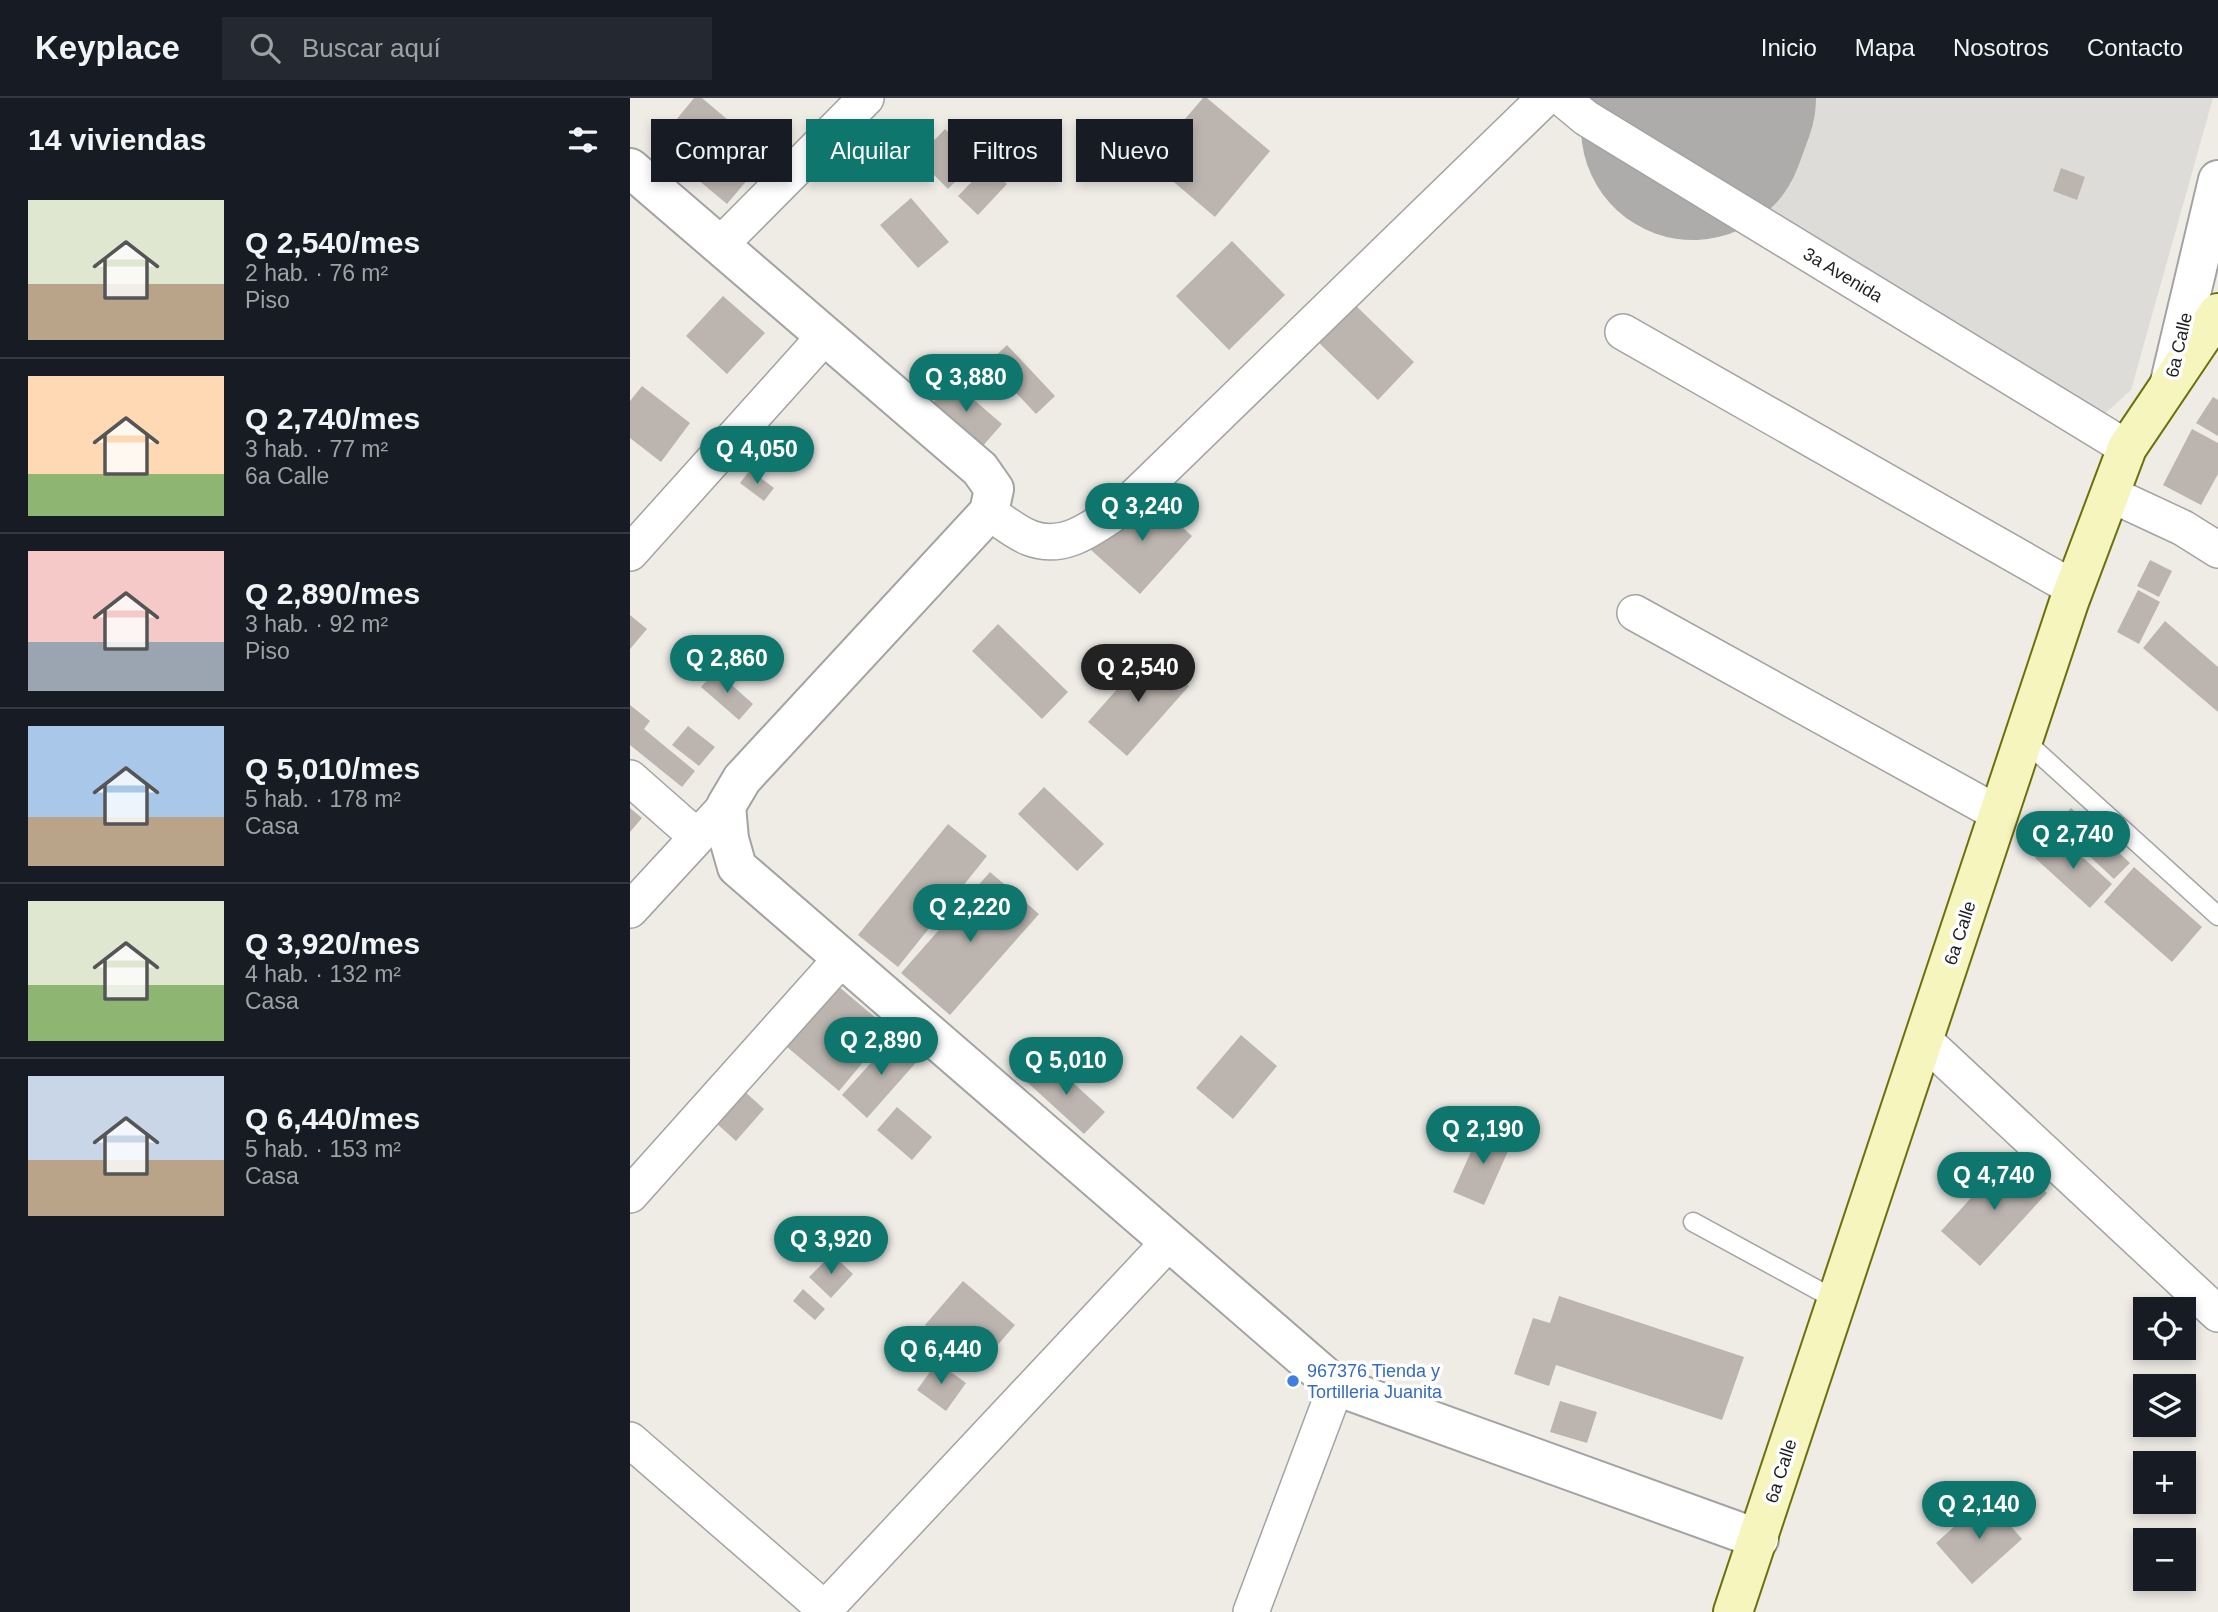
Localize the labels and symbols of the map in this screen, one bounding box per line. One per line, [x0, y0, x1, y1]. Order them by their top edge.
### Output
street label: 3a Avenida [1800, 244, 1887, 307]
street label: 6a Calle [2162, 311, 2196, 379]
pin: Q 3,880 [901, 354, 1031, 414]
pin: Q 4,050 [692, 426, 822, 486]
pin: Q 3,240 [1077, 484, 1207, 543]
pin: Q 2,860 [662, 636, 792, 695]
pin: Q 2,540 [1073, 644, 1203, 704]
pin: Q 2,740 [2008, 812, 2138, 871]
pin: Q 2,220 [905, 884, 1035, 944]
street label: 6a Calle [1940, 899, 1980, 967]
pin: Q 2,890 [816, 1018, 946, 1077]
pin: Q 5,010 [1001, 1038, 1131, 1097]
pin: Q 2,190 [1418, 1107, 1548, 1166]
pin: Q 4,740 [1929, 1152, 2059, 1212]
pin: Q 3,920 [766, 1216, 896, 1276]
pin: Q 6,440 [876, 1326, 1006, 1386]
place label: 967376 Tienda y Tortilleria Juanita [1307, 1361, 1443, 1402]
marker: 967376 Tienda y Tortilleria Juanita [1285, 1373, 1301, 1389]
street label: 6a Calle [1761, 1437, 1801, 1505]
pin: Q 2,140 [1914, 1482, 2044, 1541]

